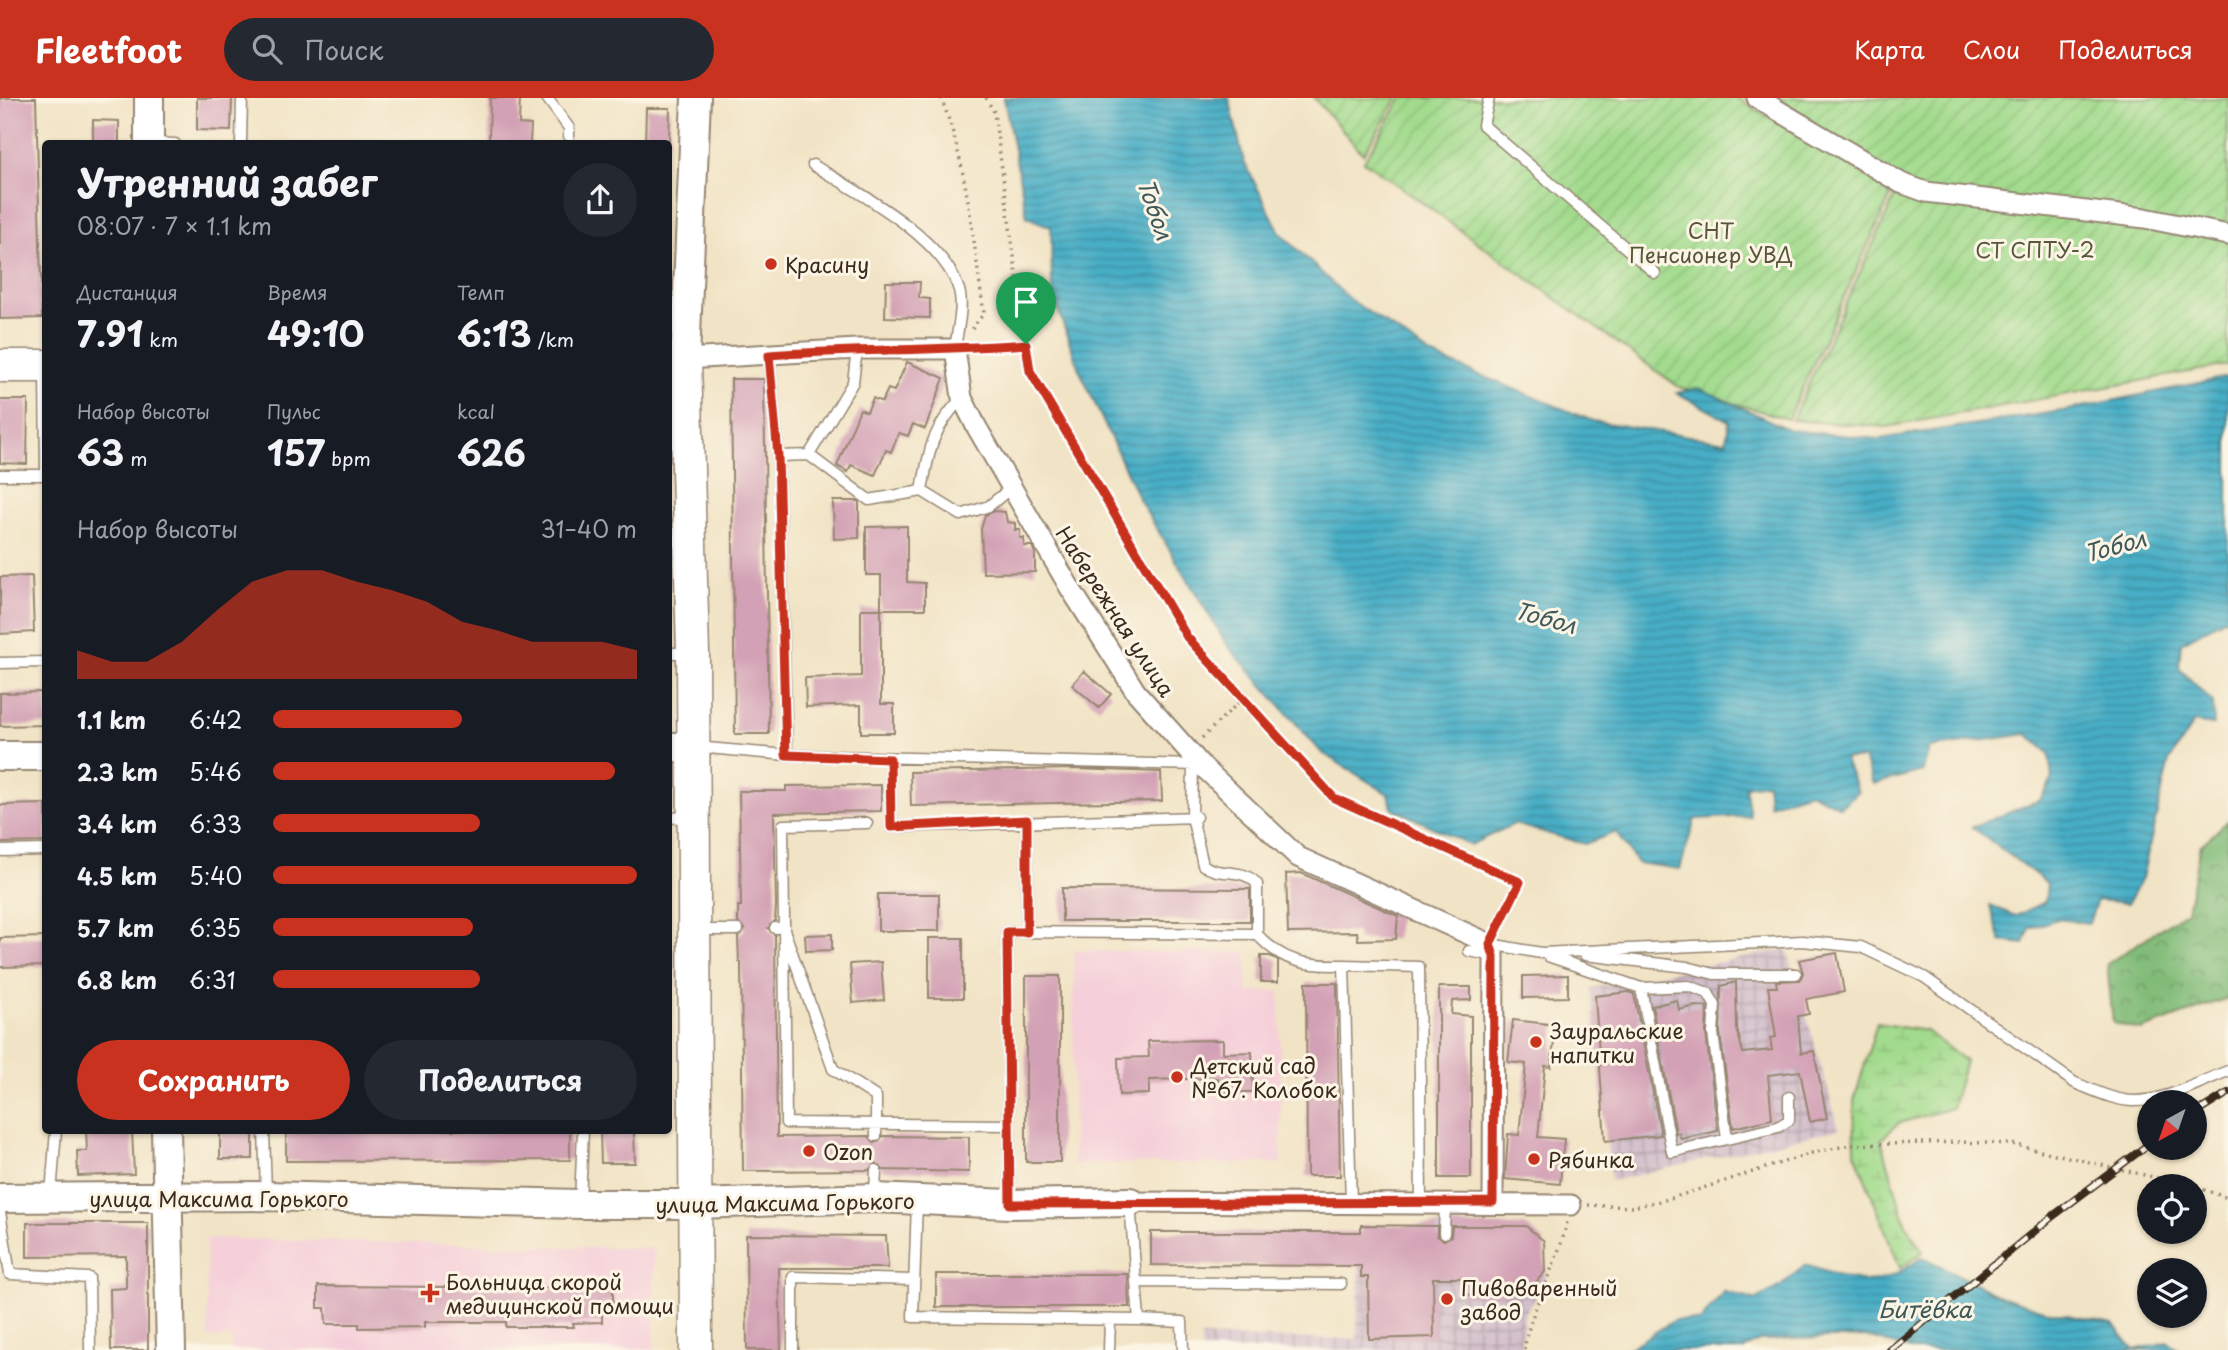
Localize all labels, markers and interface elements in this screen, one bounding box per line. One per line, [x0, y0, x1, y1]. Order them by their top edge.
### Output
search box [224, 18, 714, 81]
text: Fleetfoot [35, 24, 182, 74]
icon: search [248, 30, 286, 68]
text: Поиск [304, 30, 383, 69]
text: Карта [1854, 31, 1925, 67]
text: Слои [1963, 31, 2020, 67]
text: Поделиться [2058, 31, 2193, 67]
text: Утренний забег [77, 153, 377, 210]
button: share [563, 163, 637, 237]
water label: Тобол [1129, 174, 1183, 244]
text: 08:07 · 7 × 1.1 km [77, 208, 272, 243]
park label: СНТ Пенсионер УВД [1629, 214, 1793, 270]
park label: СТ СПТУ-2 [1975, 233, 2095, 265]
place label: Красину [785, 248, 869, 280]
marker: Красину [763, 256, 779, 272]
pin [996, 272, 1056, 344]
text: Дистанция [77, 278, 178, 306]
text: Время [267, 278, 328, 306]
text: Темп [457, 278, 505, 306]
icon: arrive [1007, 283, 1045, 321]
text: 7.91 [77, 306, 143, 359]
text: 49:10 [267, 306, 365, 359]
text: 6:13 [457, 306, 532, 359]
text: km [143, 325, 178, 353]
text: /km [532, 325, 574, 353]
text: Набор высоты [77, 397, 210, 425]
text: Пульс [267, 397, 321, 425]
text: kcal [457, 397, 495, 425]
text: 63 [77, 425, 124, 478]
text: 157 [267, 425, 325, 478]
text: 626 [457, 425, 526, 478]
text: m [124, 444, 148, 472]
text: bpm [325, 444, 371, 472]
text: Набор высоты [77, 511, 238, 546]
text: 31–40 m [540, 511, 637, 546]
street label: Набережная улица [1049, 519, 1184, 703]
water label: Тобол [2080, 520, 2150, 570]
water label: Тобол [1511, 592, 1581, 642]
text: 1.1 km [77, 702, 146, 737]
text: 6:42 [189, 702, 242, 737]
text: 2.3 km [77, 754, 158, 789]
text: 5:46 [189, 754, 242, 789]
text: 3.4 km [77, 806, 157, 841]
text: 6:33 [189, 806, 242, 841]
text: 4.5 km [77, 858, 157, 893]
text: 5:40 [189, 858, 242, 893]
text: 5.7 km [77, 910, 154, 945]
text: 6:35 [189, 910, 241, 945]
text: 6.8 km [77, 962, 157, 997]
text: 6:31 [189, 962, 236, 997]
place label: Зауральские напитки [1550, 1014, 1684, 1070]
marker: Зауральские напитки [1528, 1034, 1544, 1050]
button: Сохранить [77, 1040, 350, 1120]
button: Поделиться [364, 1040, 637, 1120]
place label: Детский сад №67. Колобок [1190, 1049, 1337, 1105]
marker: Детский сад №67. Колобок [1169, 1069, 1185, 1085]
north arrow [2137, 1090, 2207, 1160]
map controls [2137, 1090, 2207, 1328]
place label: Ozon [823, 1135, 873, 1167]
marker: Ozon [801, 1143, 817, 1159]
place label: Рябинка [1548, 1143, 1634, 1175]
marker: Рябинка [1526, 1151, 1542, 1167]
button: locate [2137, 1174, 2207, 1244]
street label: улица Максима Горького [89, 1182, 349, 1214]
street label: улица Максима Горького [655, 1184, 915, 1220]
button: layers [2137, 1258, 2207, 1328]
place label: Больница скорой медицинской помощи [446, 1265, 674, 1321]
place label: Пивоваренный завод [1460, 1271, 1618, 1327]
marker: Больница скорой медицинской помощи [420, 1283, 440, 1303]
marker: Пивоваренный завод [1439, 1291, 1455, 1307]
water label: Битёвка [1878, 1291, 1972, 1326]

